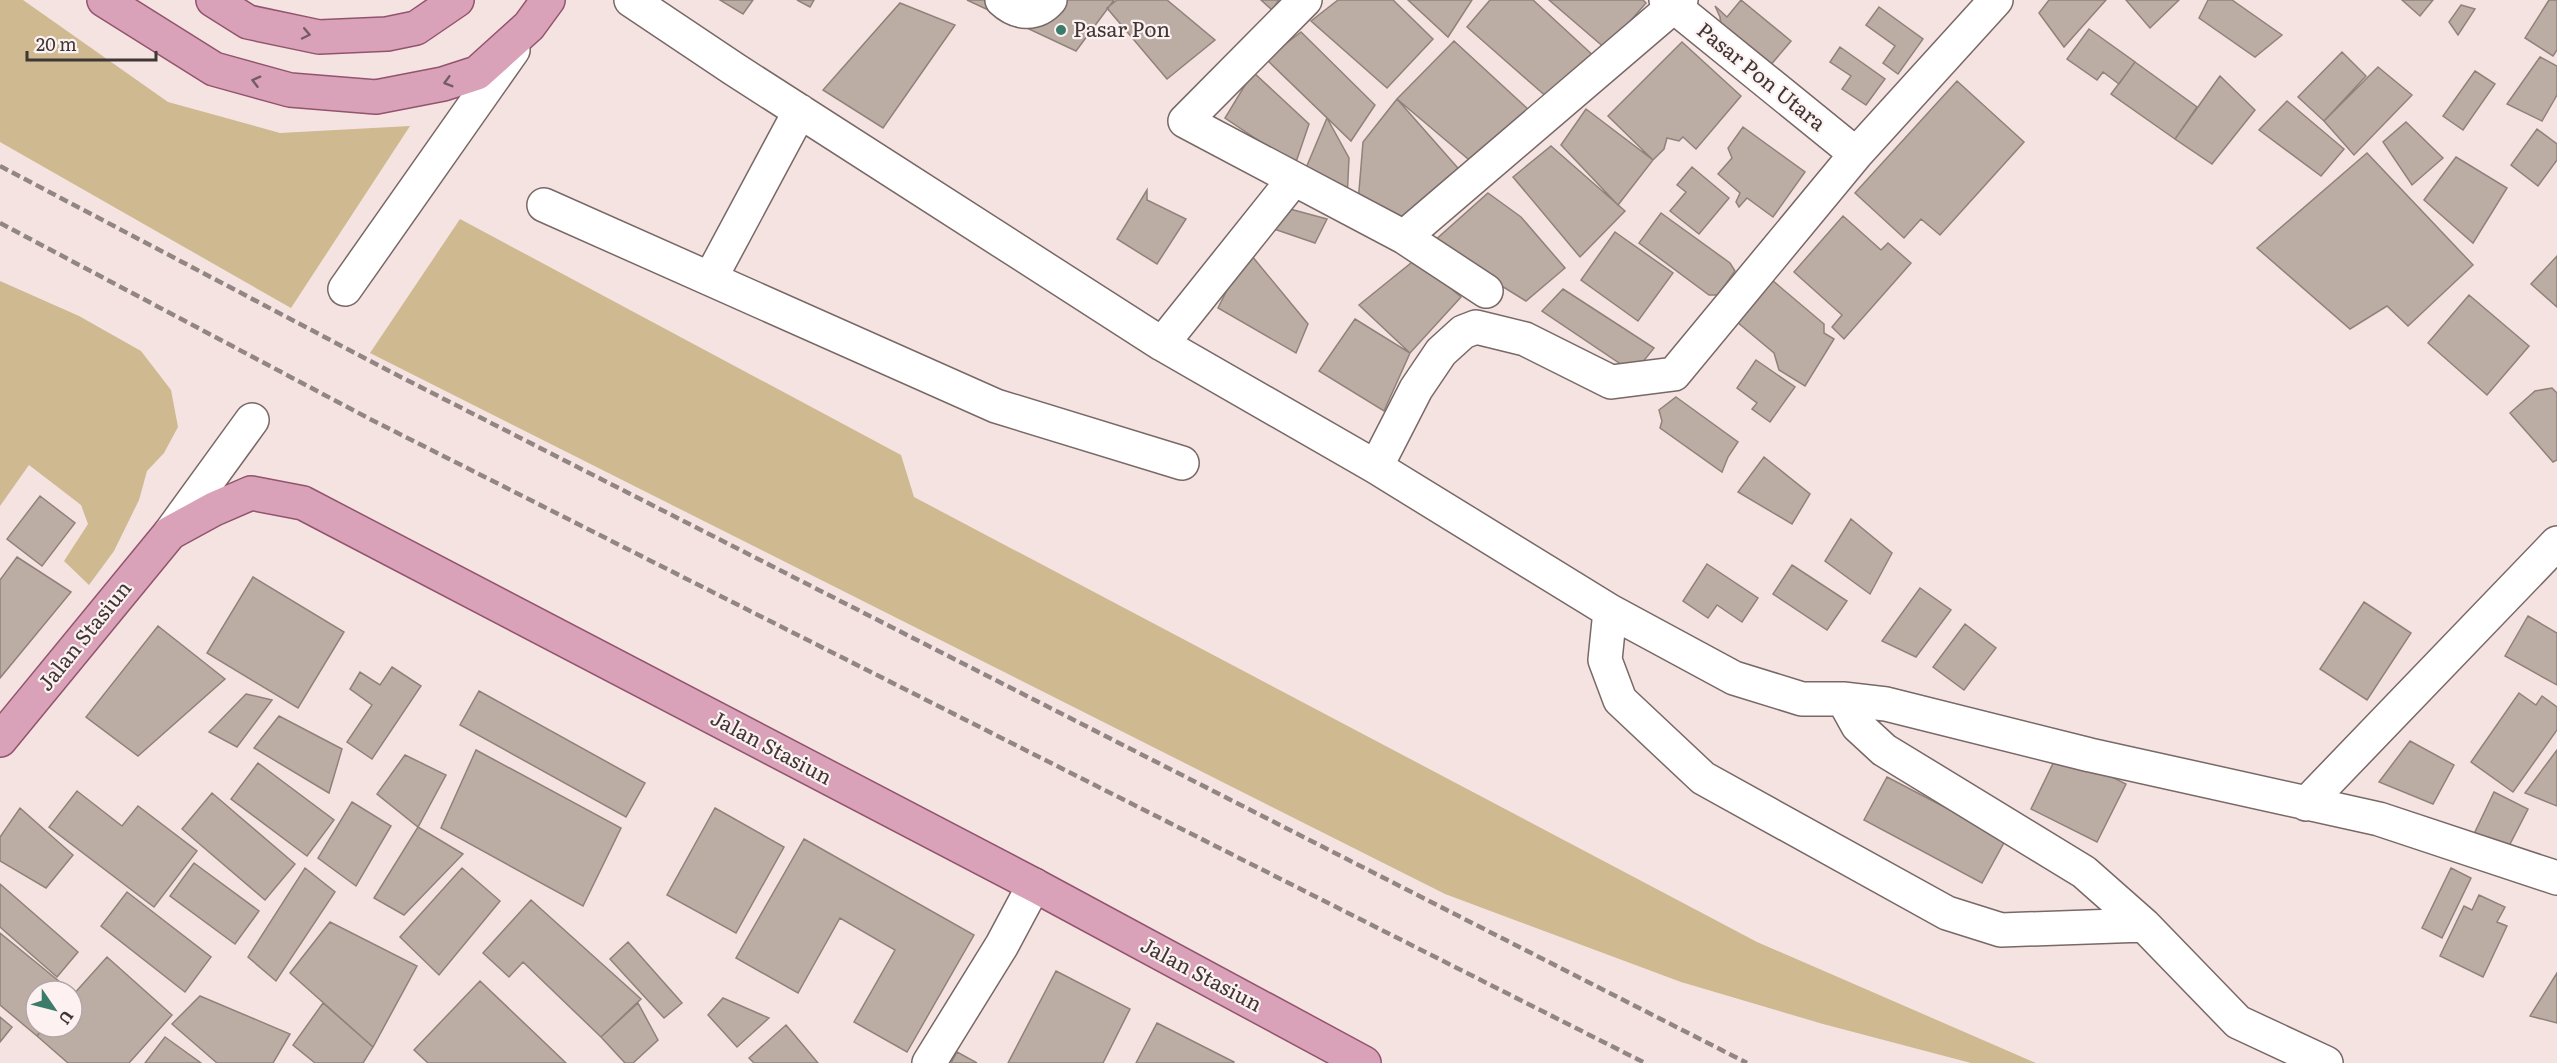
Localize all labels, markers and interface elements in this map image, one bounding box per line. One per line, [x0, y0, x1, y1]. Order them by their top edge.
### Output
place label: Pasar Pon [1073, 12, 1170, 43]
street label: Pasar Pon Utara [1691, 13, 1834, 137]
marker: Pasar Pon [1054, 23, 1068, 37]
scale bar [27, 24, 156, 62]
one-way arrow [300, 27, 310, 40]
text: 20 m [36, 30, 77, 57]
one-way arrow [443, 75, 454, 87]
one-way arrow [251, 76, 262, 88]
street label: Jalan Stasiun [29, 573, 137, 696]
street label: Jalan Stasiun [706, 701, 839, 791]
street label: Jalan Stasiun [1136, 928, 1269, 1018]
north arrow [24, 979, 84, 1039]
text: U [53, 1006, 81, 1031]

